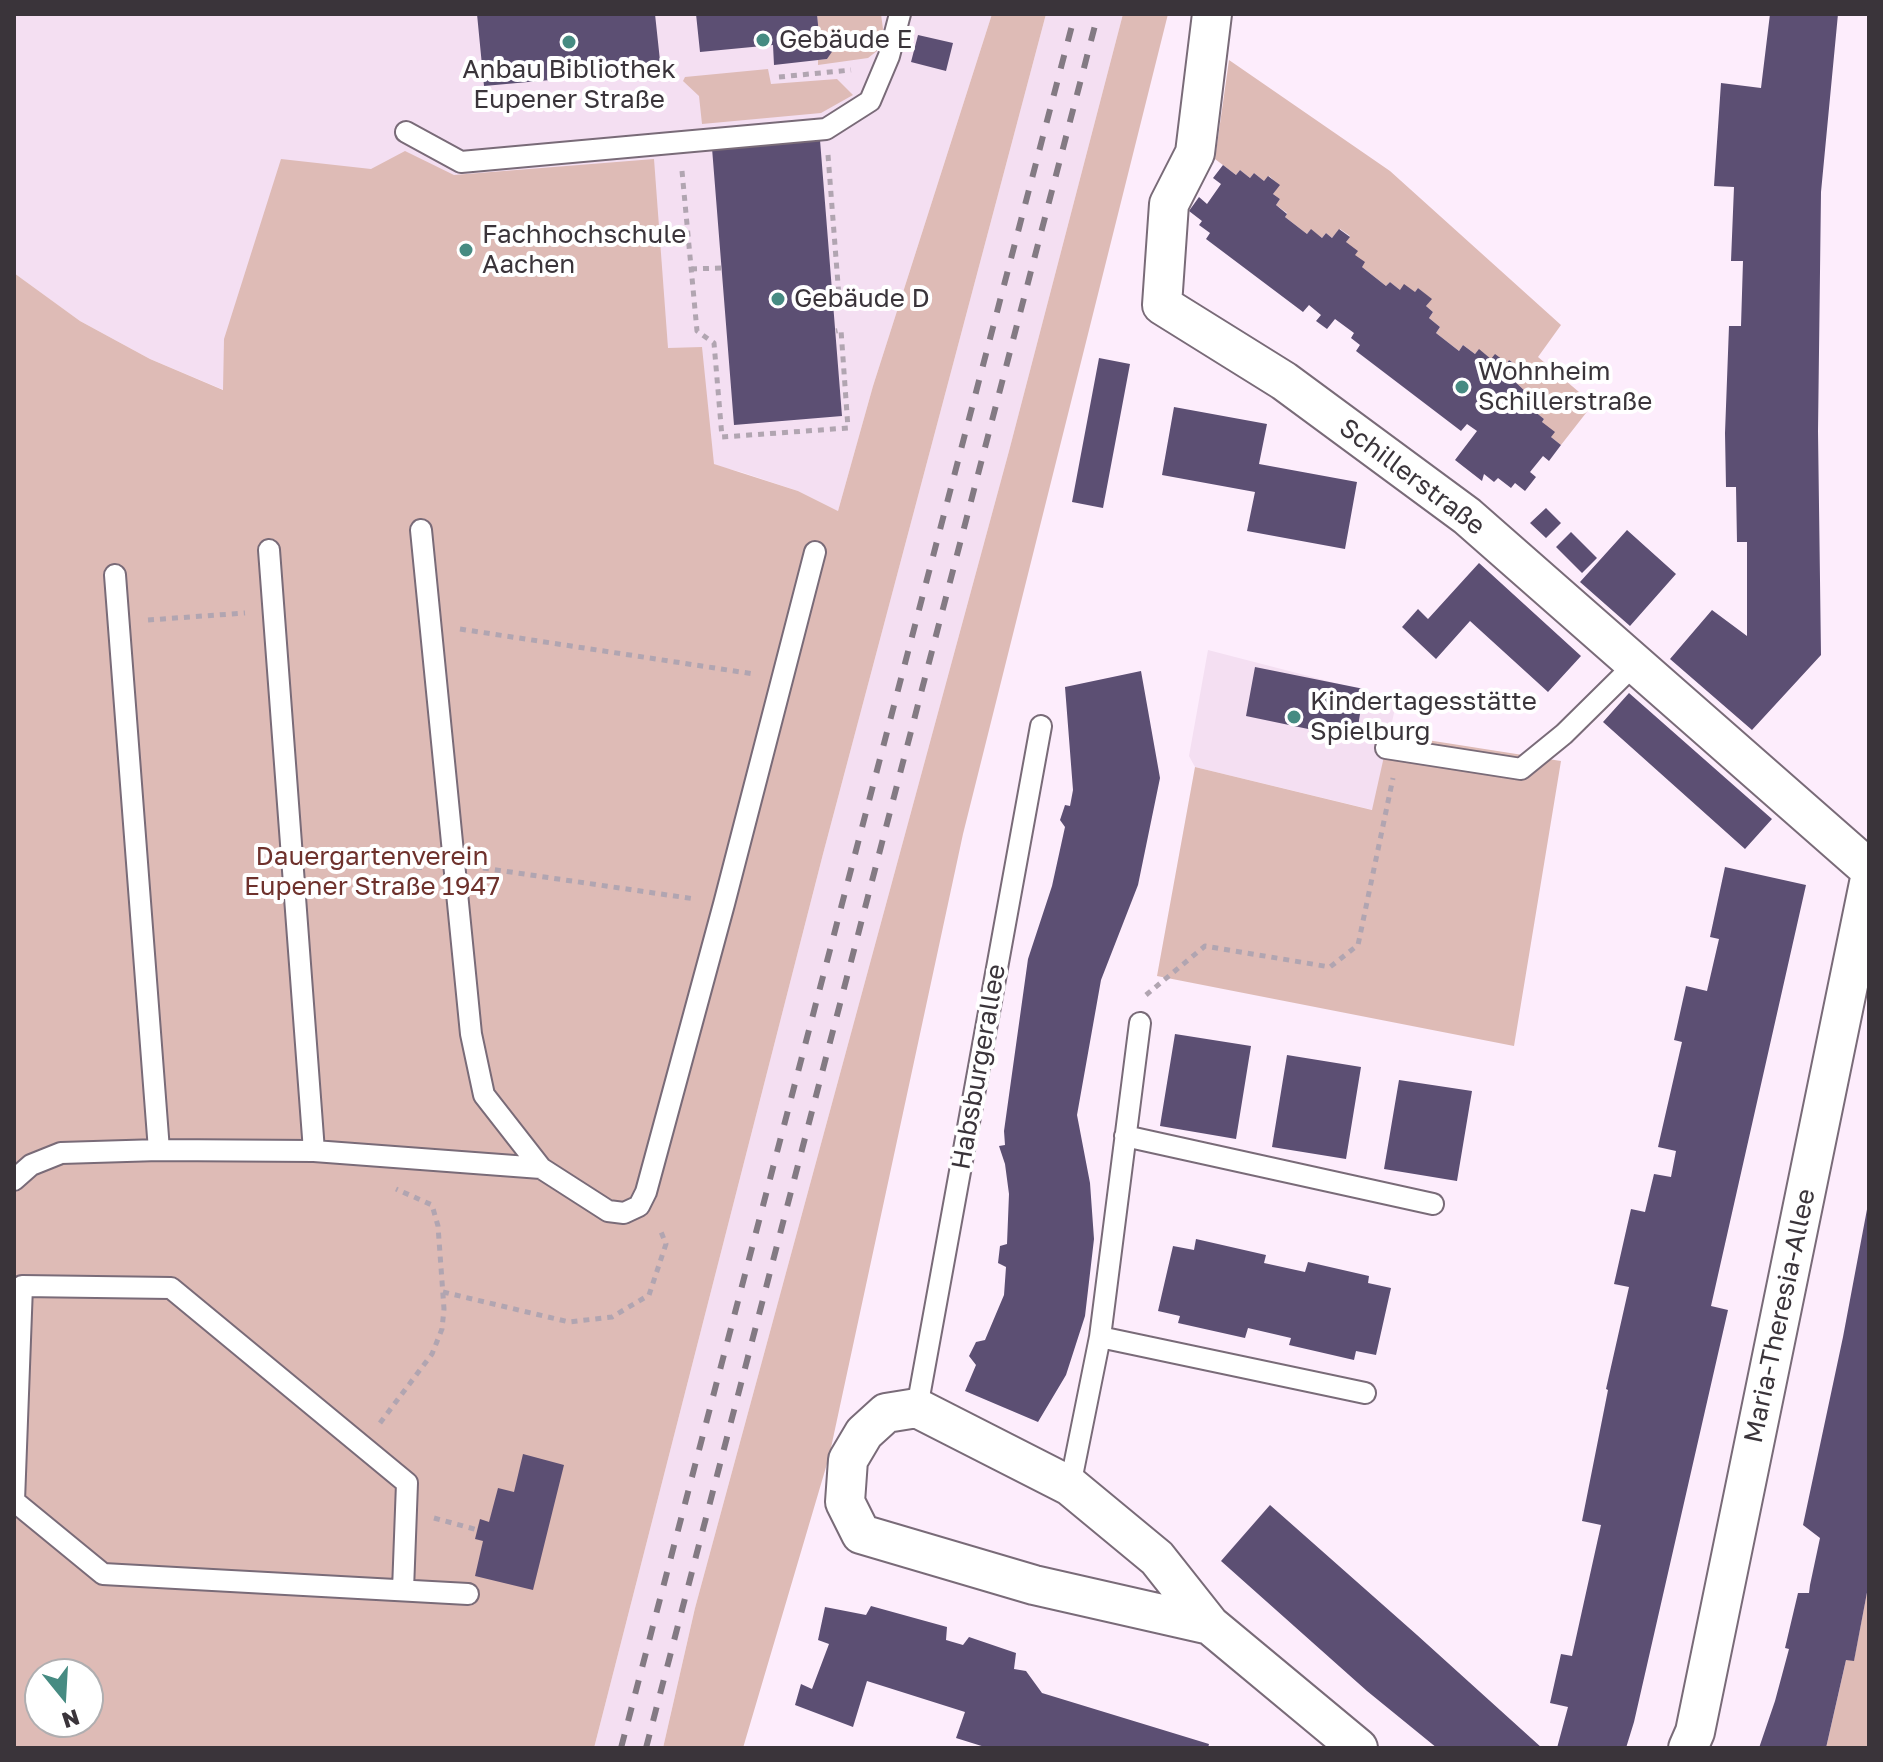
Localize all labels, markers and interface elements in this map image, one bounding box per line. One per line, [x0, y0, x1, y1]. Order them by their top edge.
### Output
place label: Gebäude E [779, 24, 912, 56]
marker: Gebäude E [754, 31, 772, 49]
marker: Anbau Bibliothek Eupener Straße [560, 33, 578, 51]
place label: Anbau Bibliothek Eupener Straße [462, 54, 676, 116]
place label: Fachhochschule Aachen [482, 219, 686, 280]
marker: Fachhochschule Aachen [457, 241, 475, 259]
place label: Gebäude D [794, 283, 930, 315]
marker: Gebäude D [769, 290, 787, 308]
place label: Wohnheim Schillerstraße [1478, 356, 1652, 418]
marker: Wohnheim Schillerstraße [1453, 378, 1471, 396]
street label: Schillerstraße [1333, 412, 1491, 542]
place label: Kindertagesstätte Spielburg [1310, 686, 1537, 748]
marker: Kindertagesstätte Spielburg [1285, 708, 1303, 726]
park label: Dauergartenverein Eupener Straße 1947 [244, 841, 500, 902]
street label: Habsburgerallee [946, 962, 1012, 1172]
street label: Maria-Theresia-Allee [1738, 1186, 1822, 1446]
north arrow [24, 1658, 104, 1738]
text: N [59, 1704, 83, 1735]

